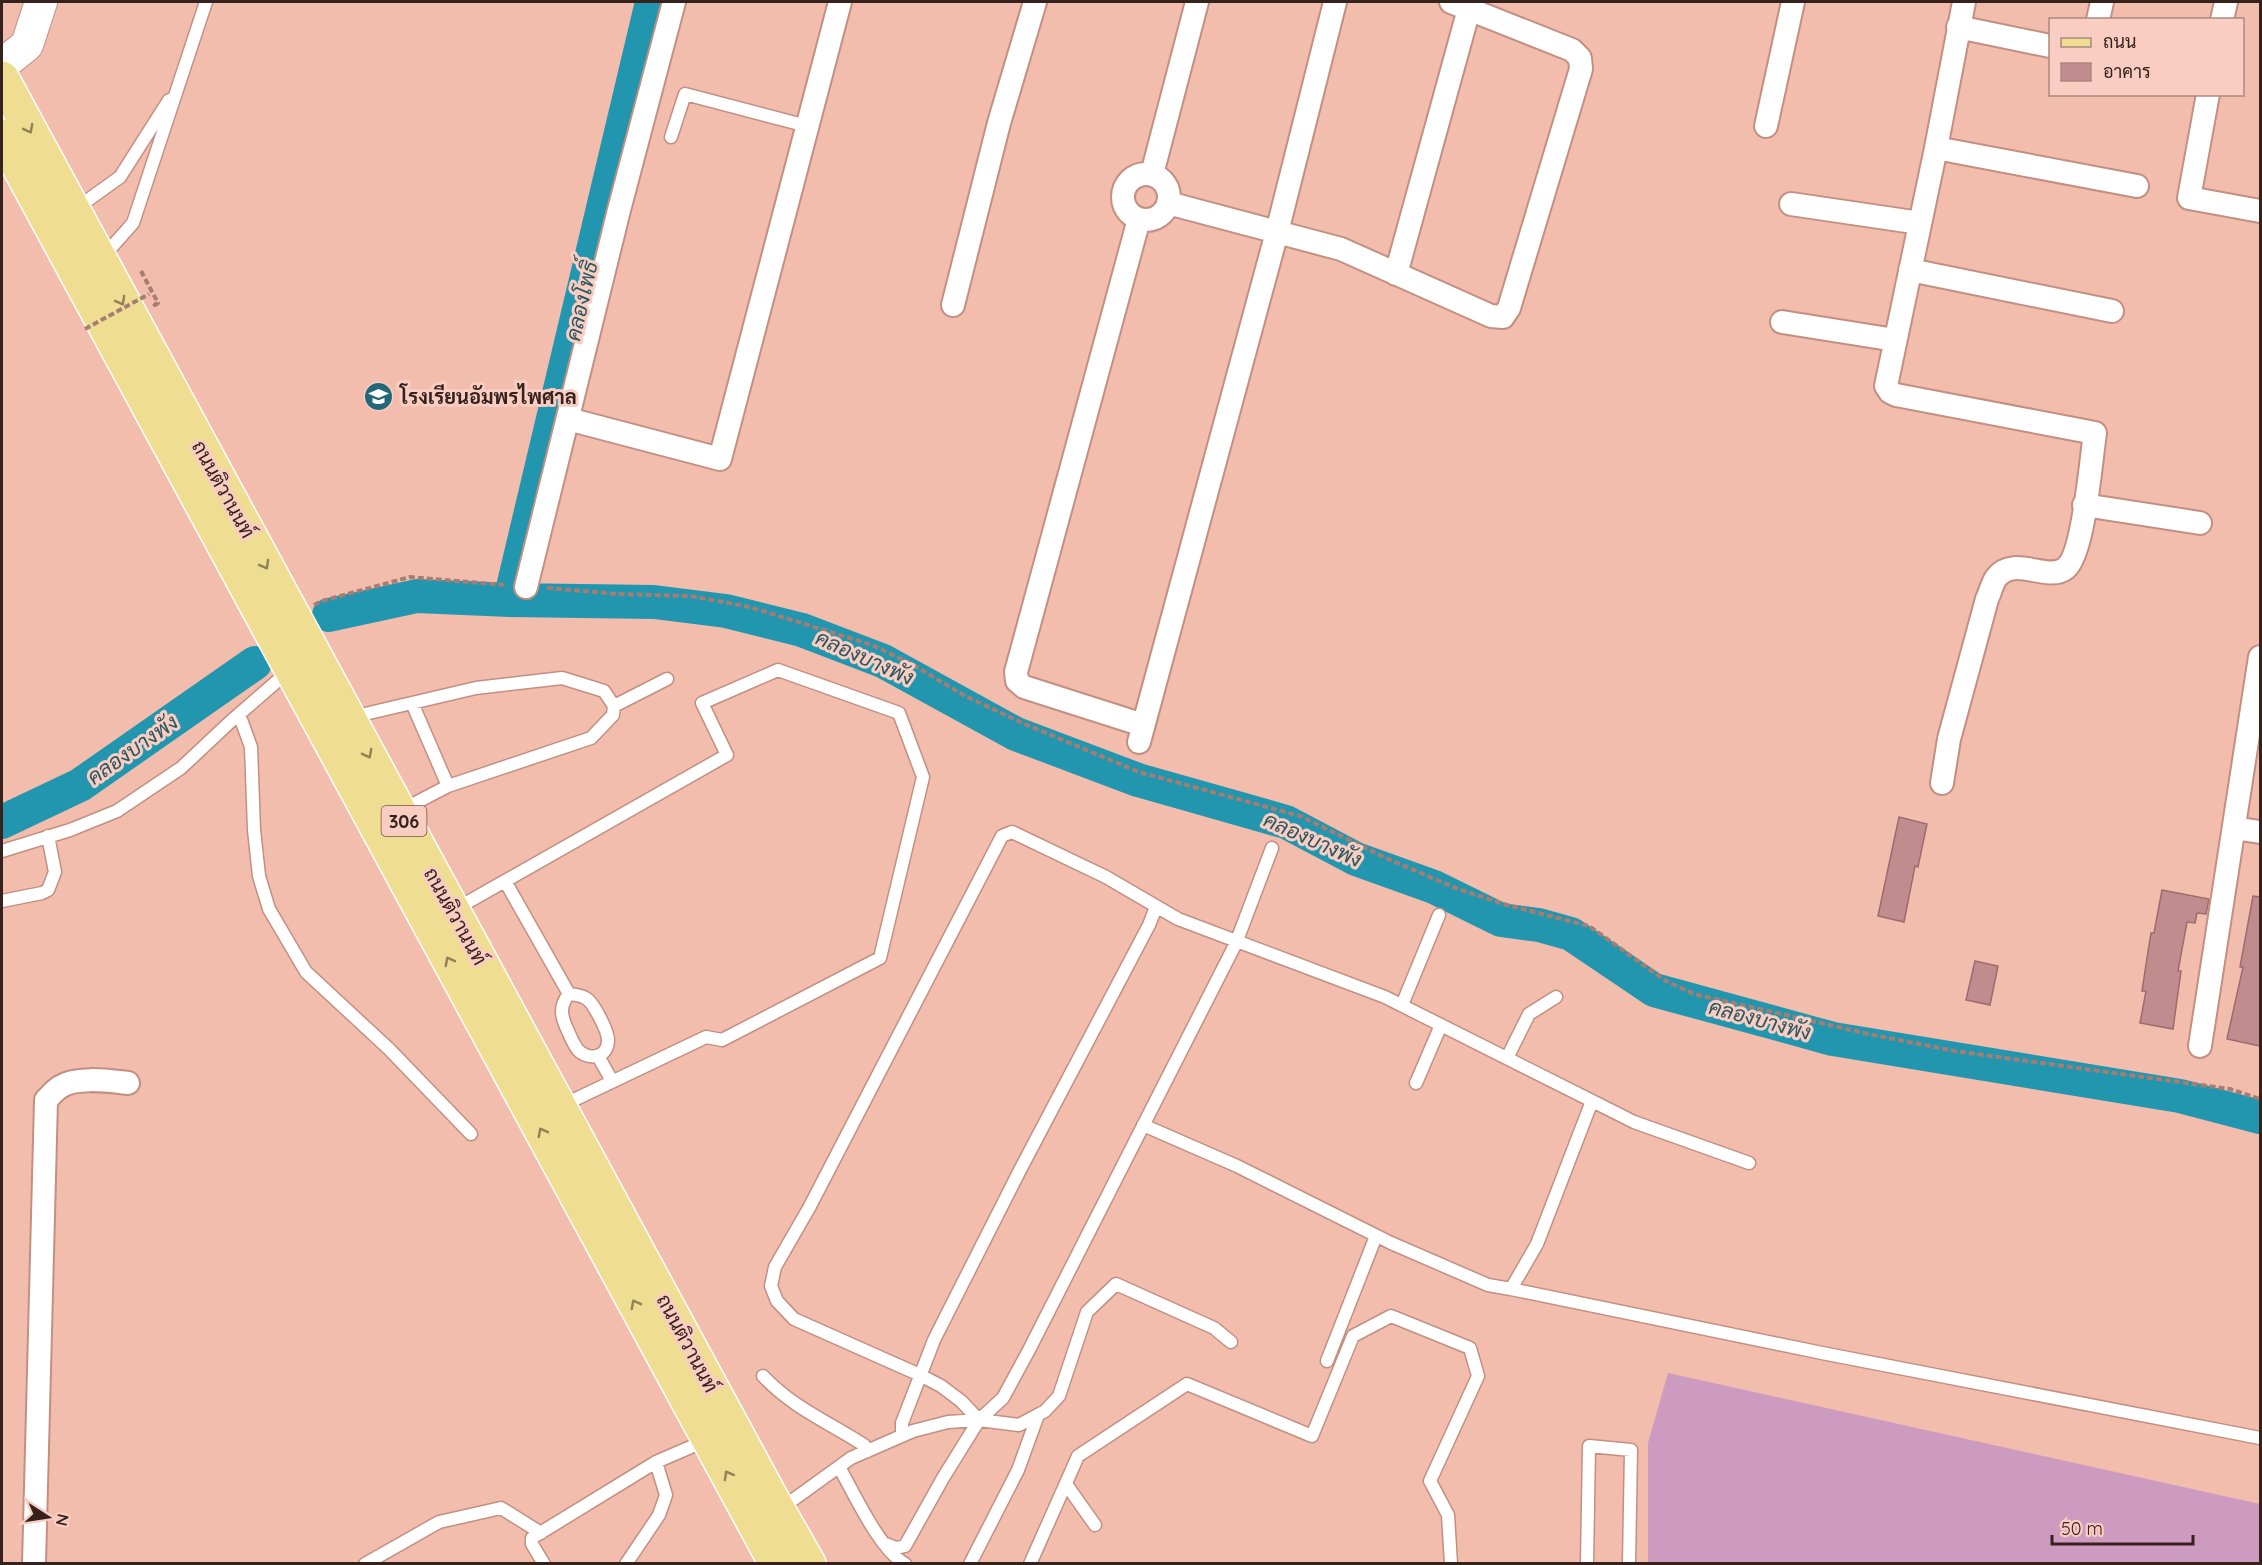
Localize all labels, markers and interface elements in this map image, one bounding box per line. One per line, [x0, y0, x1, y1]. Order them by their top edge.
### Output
legend [2049, 18, 2244, 96]
text: ถนน [2103, 30, 2136, 53]
text: อาคาร [2103, 60, 2151, 83]
one-way arrow [22, 123, 33, 133]
water label: คลองโพธิ์ [553, 253, 604, 343]
one-way arrow [114, 295, 125, 305]
school or university icon: โรงเรียนอัมพรไพศาล [363, 380, 395, 412]
place label: โรงเรียนอัมพรไพศาล [399, 383, 577, 409]
street label: ถนนติวานนท์ [187, 435, 262, 542]
one-way arrow [258, 558, 269, 569]
water label: คลองบางพัง [812, 624, 918, 690]
water label: คลองบางพัง [82, 708, 182, 790]
one-way arrow [361, 748, 372, 759]
road number: 306 [382, 806, 426, 836]
water label: คลองบางพัง [1260, 806, 1366, 872]
street label: ถนนติวานนท์ [419, 862, 494, 969]
one-way arrow [445, 957, 456, 967]
water label: คลองบางพัง [1706, 993, 1814, 1045]
one-way arrow [538, 1128, 549, 1139]
street label: ถนนติวานนท์ [652, 1289, 725, 1396]
one-way arrow [631, 1300, 642, 1310]
one-way arrow [724, 1471, 735, 1481]
north arrow [18, 1487, 78, 1547]
scale bar [2052, 1508, 2193, 1546]
text: N [52, 1512, 74, 1528]
text: 50 m [2061, 1517, 2103, 1540]

